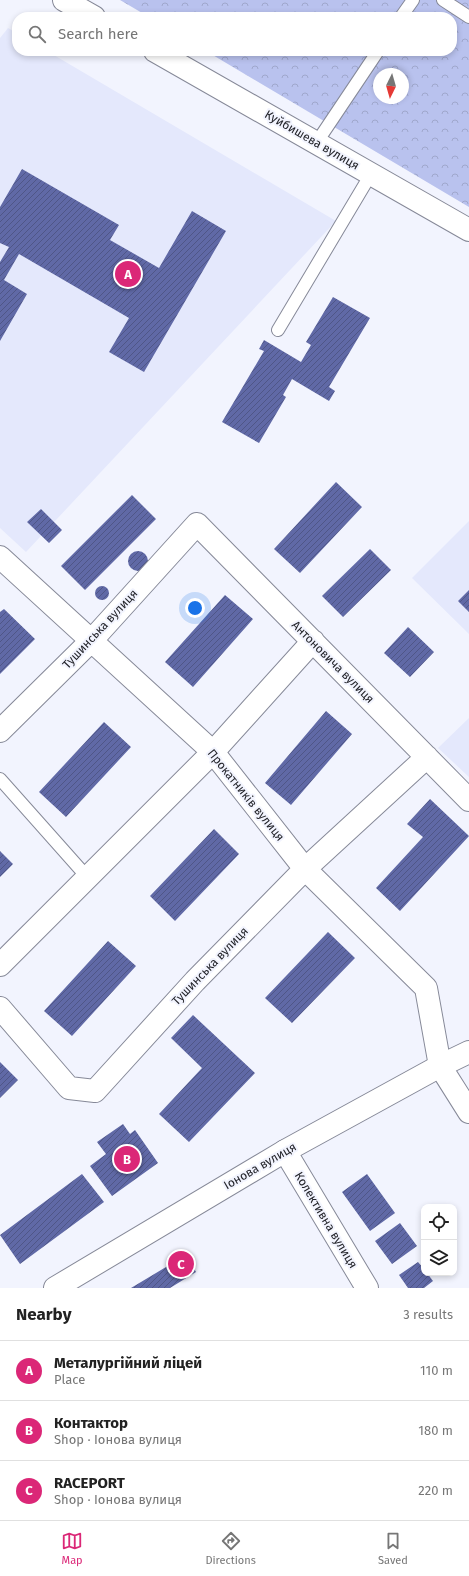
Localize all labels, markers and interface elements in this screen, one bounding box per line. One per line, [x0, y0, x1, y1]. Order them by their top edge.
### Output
search box [12, 12, 457, 56]
icon: search [26, 23, 48, 45]
text: Search here [58, 25, 138, 43]
north arrow [373, 68, 409, 104]
street label: Куйбишева вулиця [262, 107, 362, 173]
pin: A [115, 259, 141, 289]
street label: Тушинська вулиця [60, 586, 140, 672]
your location [185, 598, 205, 618]
street label: Антоновича вулиця [289, 618, 377, 706]
street label: Прокатників вулиця [205, 746, 287, 844]
street label: Тушинська вулиця [169, 924, 251, 1008]
street label: Іонова вулиця [221, 1140, 299, 1192]
pin: B [114, 1144, 140, 1174]
street label: Колективна вулиця [292, 1169, 360, 1271]
map controls [421, 1204, 457, 1276]
button: locate [421, 1204, 457, 1240]
button: layers [421, 1240, 457, 1276]
pin: C [168, 1249, 194, 1279]
text: Nearby [16, 1304, 71, 1325]
text: 3 results [403, 1307, 453, 1322]
text: Металургійний ліцей [54, 1354, 202, 1372]
text: A [25, 1363, 33, 1378]
text: 110 m [420, 1363, 453, 1378]
text: Place [54, 1372, 85, 1387]
text: Контактор [54, 1414, 128, 1432]
text: B [25, 1423, 33, 1438]
text: 180 m [418, 1423, 453, 1438]
text: Shop · Іонова вулиця [54, 1432, 182, 1447]
text: RACEPORT [54, 1474, 125, 1492]
text: C [25, 1483, 33, 1498]
text: 220 m [418, 1483, 453, 1498]
text: Shop · Іонова вулиця [54, 1492, 182, 1507]
tab: Map [61, 1530, 83, 1567]
tab: Directions [205, 1530, 256, 1567]
tab: Saved [378, 1530, 408, 1567]

